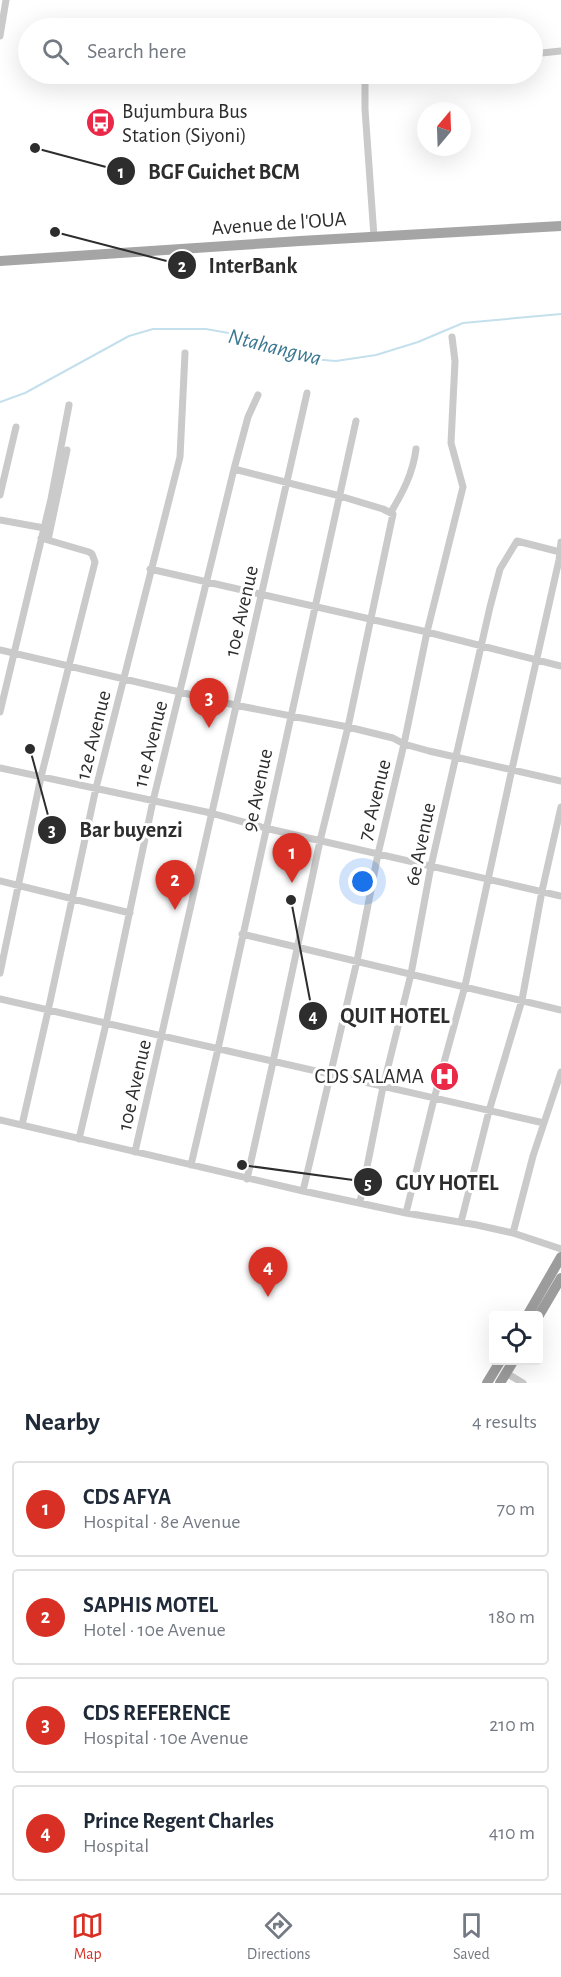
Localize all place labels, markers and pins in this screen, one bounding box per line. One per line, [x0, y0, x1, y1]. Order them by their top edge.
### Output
place label: Bujumbura Bus Station (Siyoni) [122, 101, 248, 146]
bus stop icon: Bujumbura Bus Station (Siyoni) [85, 107, 117, 139]
callout: BGF Guichet BCM [106, 151, 312, 191]
callout: InterBank [167, 245, 310, 285]
pin: 3 [190, 678, 228, 728]
callout: Bar buyenzi [37, 810, 194, 850]
pin: 1 [272, 834, 312, 883]
pin: 2 [156, 860, 195, 910]
callout: QUIT HOTEL [298, 996, 461, 1036]
hospital icon: CDS SALAMA [429, 1060, 461, 1092]
place label: CDS SALAMA [315, 1066, 424, 1087]
callout: GUY HOTEL [353, 1162, 511, 1202]
pin: 4 [248, 1248, 288, 1297]

